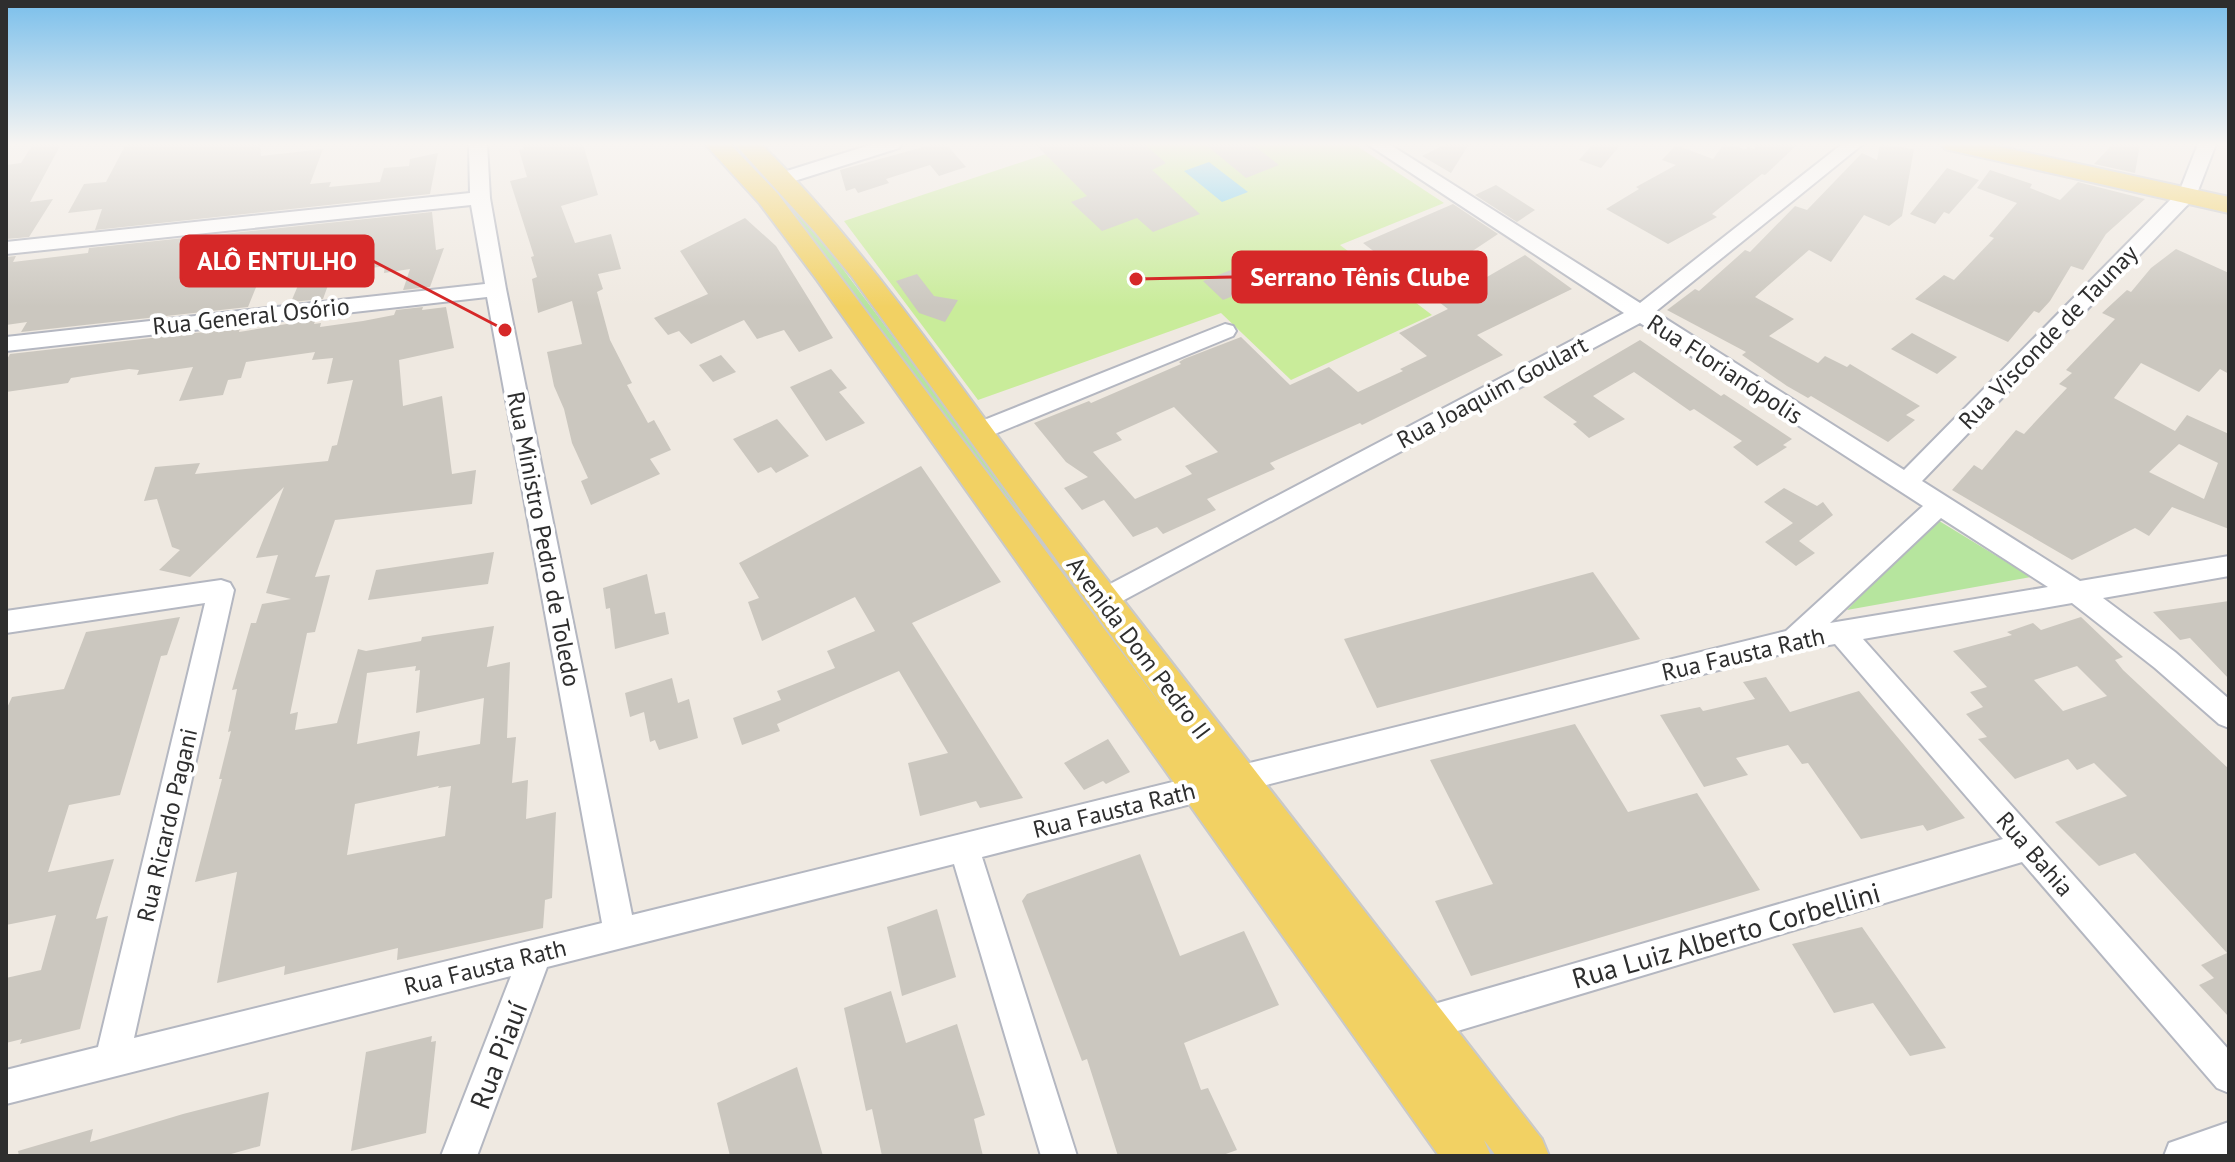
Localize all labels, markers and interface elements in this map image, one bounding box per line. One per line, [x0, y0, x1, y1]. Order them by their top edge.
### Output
callout: ALÔ ENTULHO [181, 236, 373, 286]
street label: Rua Visconde de Taunay [1952, 238, 2144, 436]
text: ALÔ ENTULHO [197, 244, 357, 277]
callout: Serrano Tênis Clube [1233, 252, 1486, 302]
text: Serrano Tênis Clube [1250, 260, 1470, 293]
street label: Rua General Osório [151, 290, 351, 342]
street label: Rua Florianópolis [1641, 307, 1809, 431]
street label: Rua Joaquim Goulart [1391, 329, 1593, 455]
street label: Rua Ministro Pedro de Toledo [500, 389, 588, 689]
street label: Avenida Dom Pedro II [1060, 550, 1218, 746]
street label: Rua Fausta Rath [1658, 620, 1828, 688]
street label: Rua Ricardo Pagani [130, 725, 204, 925]
street label: Rua Fausta Rath [1030, 775, 1198, 845]
street label: Rua Bahia [1990, 805, 2080, 903]
street label: Rua Luiz Alberto Corbellini [1568, 873, 1884, 997]
street label: Rua Fausta Rath [401, 932, 569, 1002]
street label: Rua Piauí [461, 996, 535, 1114]

